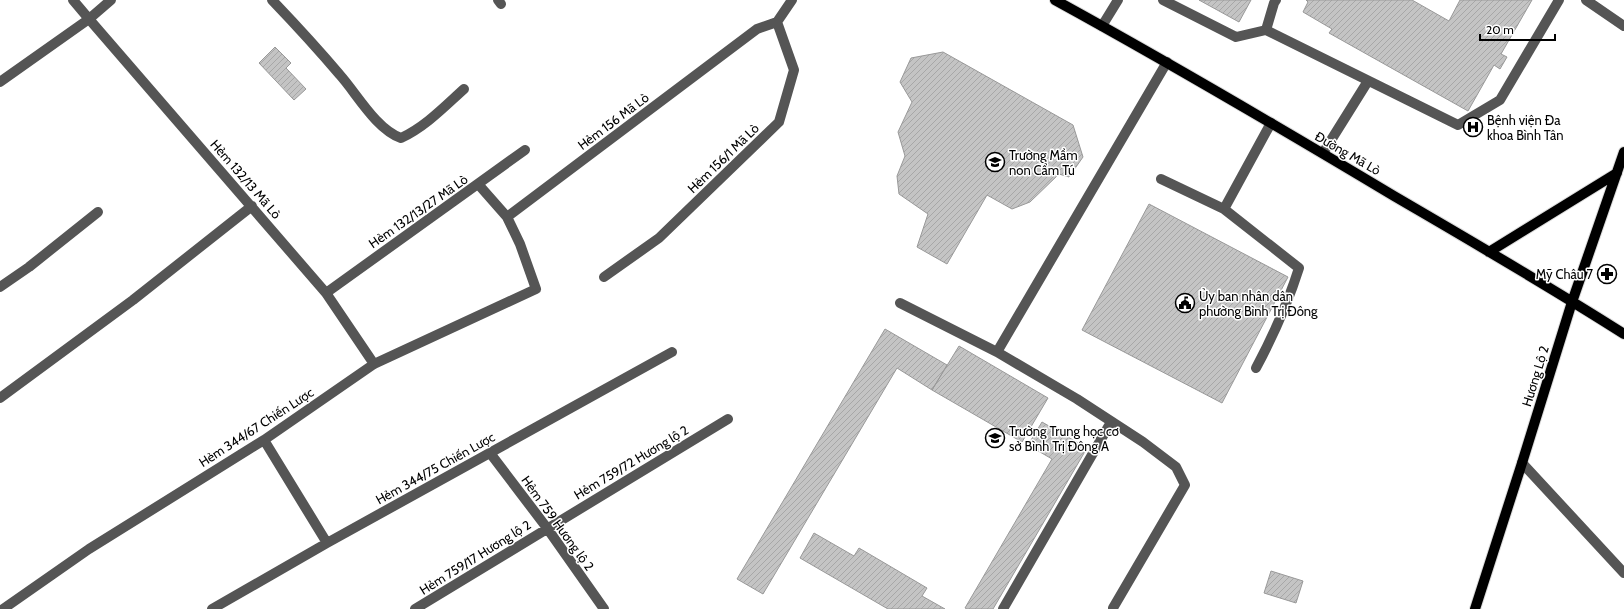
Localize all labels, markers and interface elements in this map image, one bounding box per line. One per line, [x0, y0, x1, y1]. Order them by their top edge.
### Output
scale bar [1480, 16, 1555, 42]
text: 20 m [1486, 22, 1514, 37]
street label: Hẻm 156 Mã Lò [574, 89, 652, 153]
place label: Bệnh viện Đa khoa Bình Tân [1487, 112, 1564, 143]
hospital icon: Bệnh viện Đa khoa Bình Tân [1462, 116, 1484, 138]
street label: Hẻm 156/1 Mã Lò [684, 120, 762, 196]
street label: Đường Mã Lò [1312, 128, 1384, 178]
street label: Hẻm 132/13 Mã Lò [207, 136, 285, 222]
place label: Trường Mầm non Cẩm Tú [1009, 147, 1078, 178]
school or university icon: Trường Mầm non Cẩm Tú [984, 151, 1006, 173]
street label: Hẻm 132/13/27 Mã Lò [365, 171, 471, 251]
pharmacy icon: Mỹ Châu 7 [1596, 263, 1618, 285]
place label: Mỹ Châu 7 [1536, 266, 1593, 282]
place label: Ủy ban nhân dân phường Bình Trị Đông [1199, 288, 1318, 319]
public building icon: Ủy ban nhân dân phường Bình Trị Đông [1174, 292, 1196, 314]
street label: Hương Lộ 2 [1518, 343, 1552, 408]
street label: Hẻm 344/67 Chiến Lược [196, 384, 316, 470]
street label: Hẻm 759/72 Hương lộ 2 [571, 421, 691, 502]
place label: Trường Trung học cơ sở Bình Trị Đông A [1009, 423, 1119, 454]
school or university icon: Trường Trung học cơ sở Bình Trị Đông A [984, 427, 1006, 449]
street label: Hẻm 344/75 Chiến Lược [373, 429, 497, 507]
street label: Hẻm 759 Hương lộ 2 [518, 472, 598, 574]
street label: Hẻm 759/17 Hương lộ 2 [416, 516, 534, 598]

